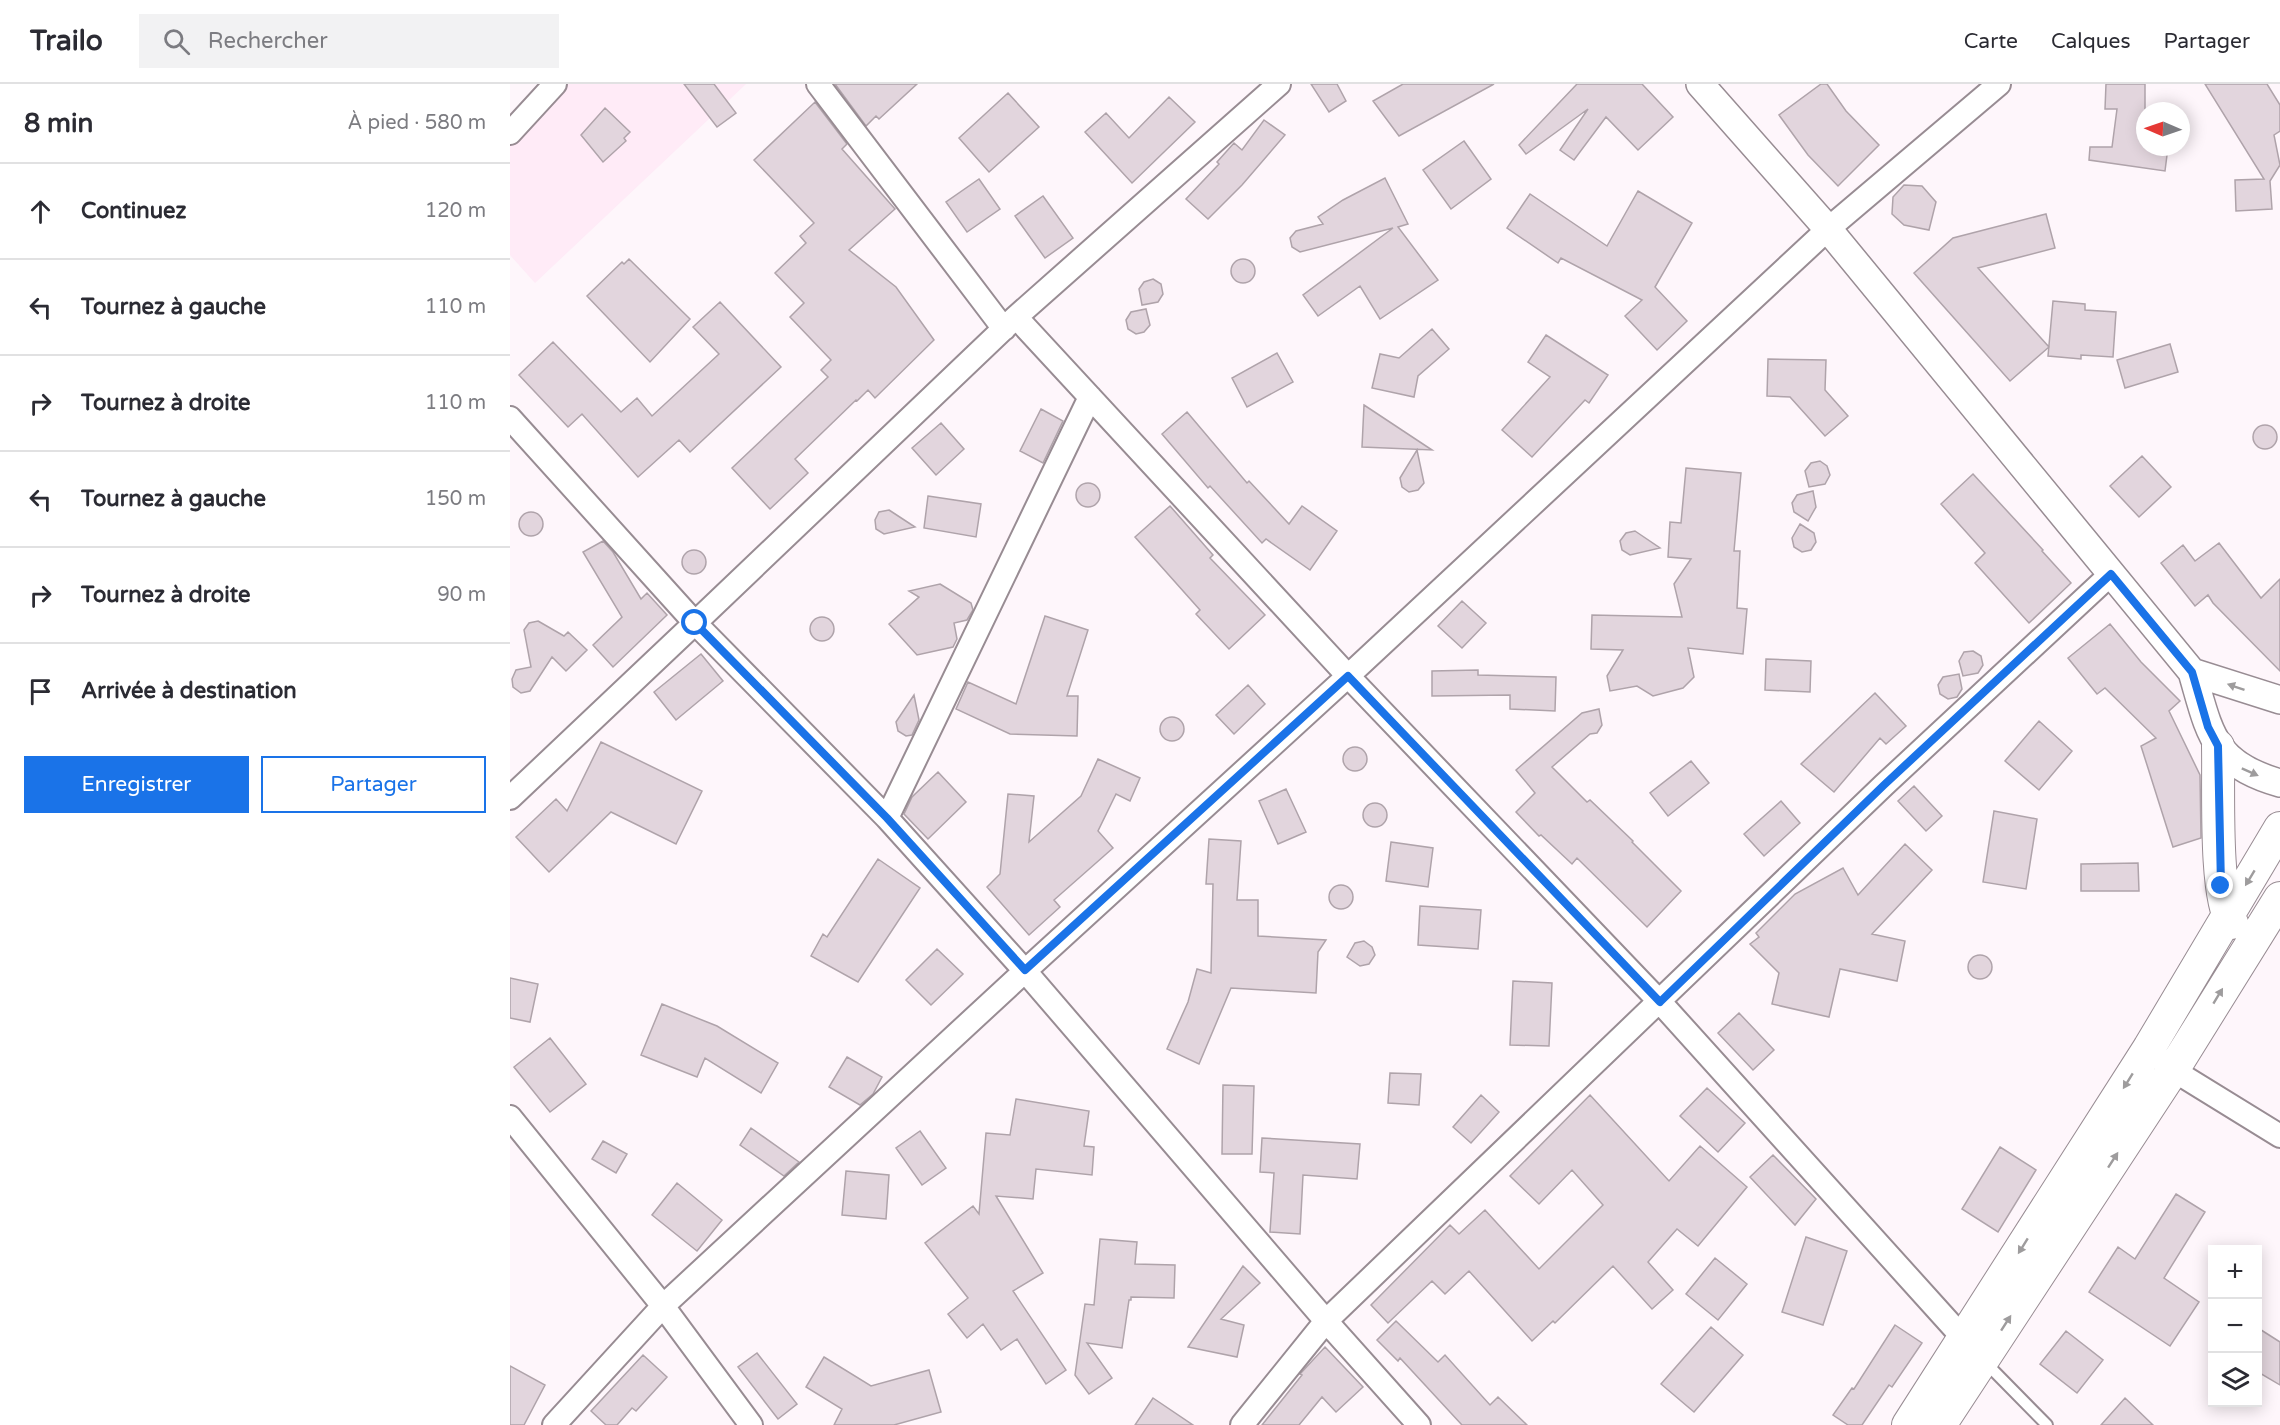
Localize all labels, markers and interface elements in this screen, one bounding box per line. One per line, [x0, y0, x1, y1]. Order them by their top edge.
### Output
search box [139, 14, 559, 68]
text: Trailo [30, 24, 103, 58]
icon: search [160, 25, 193, 58]
text: Rechercher [208, 28, 328, 54]
text: Carte [1964, 29, 2018, 54]
text: Calques [2051, 29, 2131, 54]
text: Partager [2164, 29, 2250, 54]
north arrow [2136, 102, 2190, 156]
text: 8 min [24, 108, 93, 139]
text: À pied · 580 m [348, 111, 486, 135]
icon: ahead [24, 195, 57, 228]
text: Continuez [81, 198, 186, 224]
text: 120 m [425, 199, 486, 223]
icon: left [24, 291, 57, 324]
text: Tournez à gauche [81, 294, 266, 320]
text: 110 m [425, 295, 486, 319]
icon: right [24, 387, 57, 420]
text: Tournez à droite [81, 390, 250, 416]
text: 110 m [425, 391, 486, 415]
icon: left [24, 483, 57, 516]
text: Tournez à gauche [81, 486, 266, 512]
text: 150 m [425, 487, 486, 511]
icon: right [24, 579, 57, 612]
text: Tournez à droite [81, 582, 250, 608]
text: 90 m [437, 583, 486, 607]
route start [681, 609, 707, 635]
icon: arrive [24, 675, 57, 708]
text: Arrivée à destination [81, 678, 297, 704]
one-way arrow [2227, 682, 2245, 691]
button: Enregistrer [24, 756, 249, 813]
button: Partager [261, 756, 486, 813]
one-way arrow [2242, 768, 2259, 777]
one-way arrow [2245, 870, 2255, 887]
route end [2207, 872, 2233, 898]
one-way arrow [2213, 987, 2223, 1004]
one-way arrow [2122, 1073, 2134, 1089]
one-way arrow [2107, 1152, 2118, 1168]
one-way arrow [2018, 1238, 2029, 1254]
map controls [2208, 1245, 2262, 1407]
button: + [2208, 1245, 2262, 1299]
button: − [2208, 1299, 2262, 1353]
one-way arrow [2000, 1315, 2011, 1331]
button: layers [2208, 1353, 2262, 1407]

